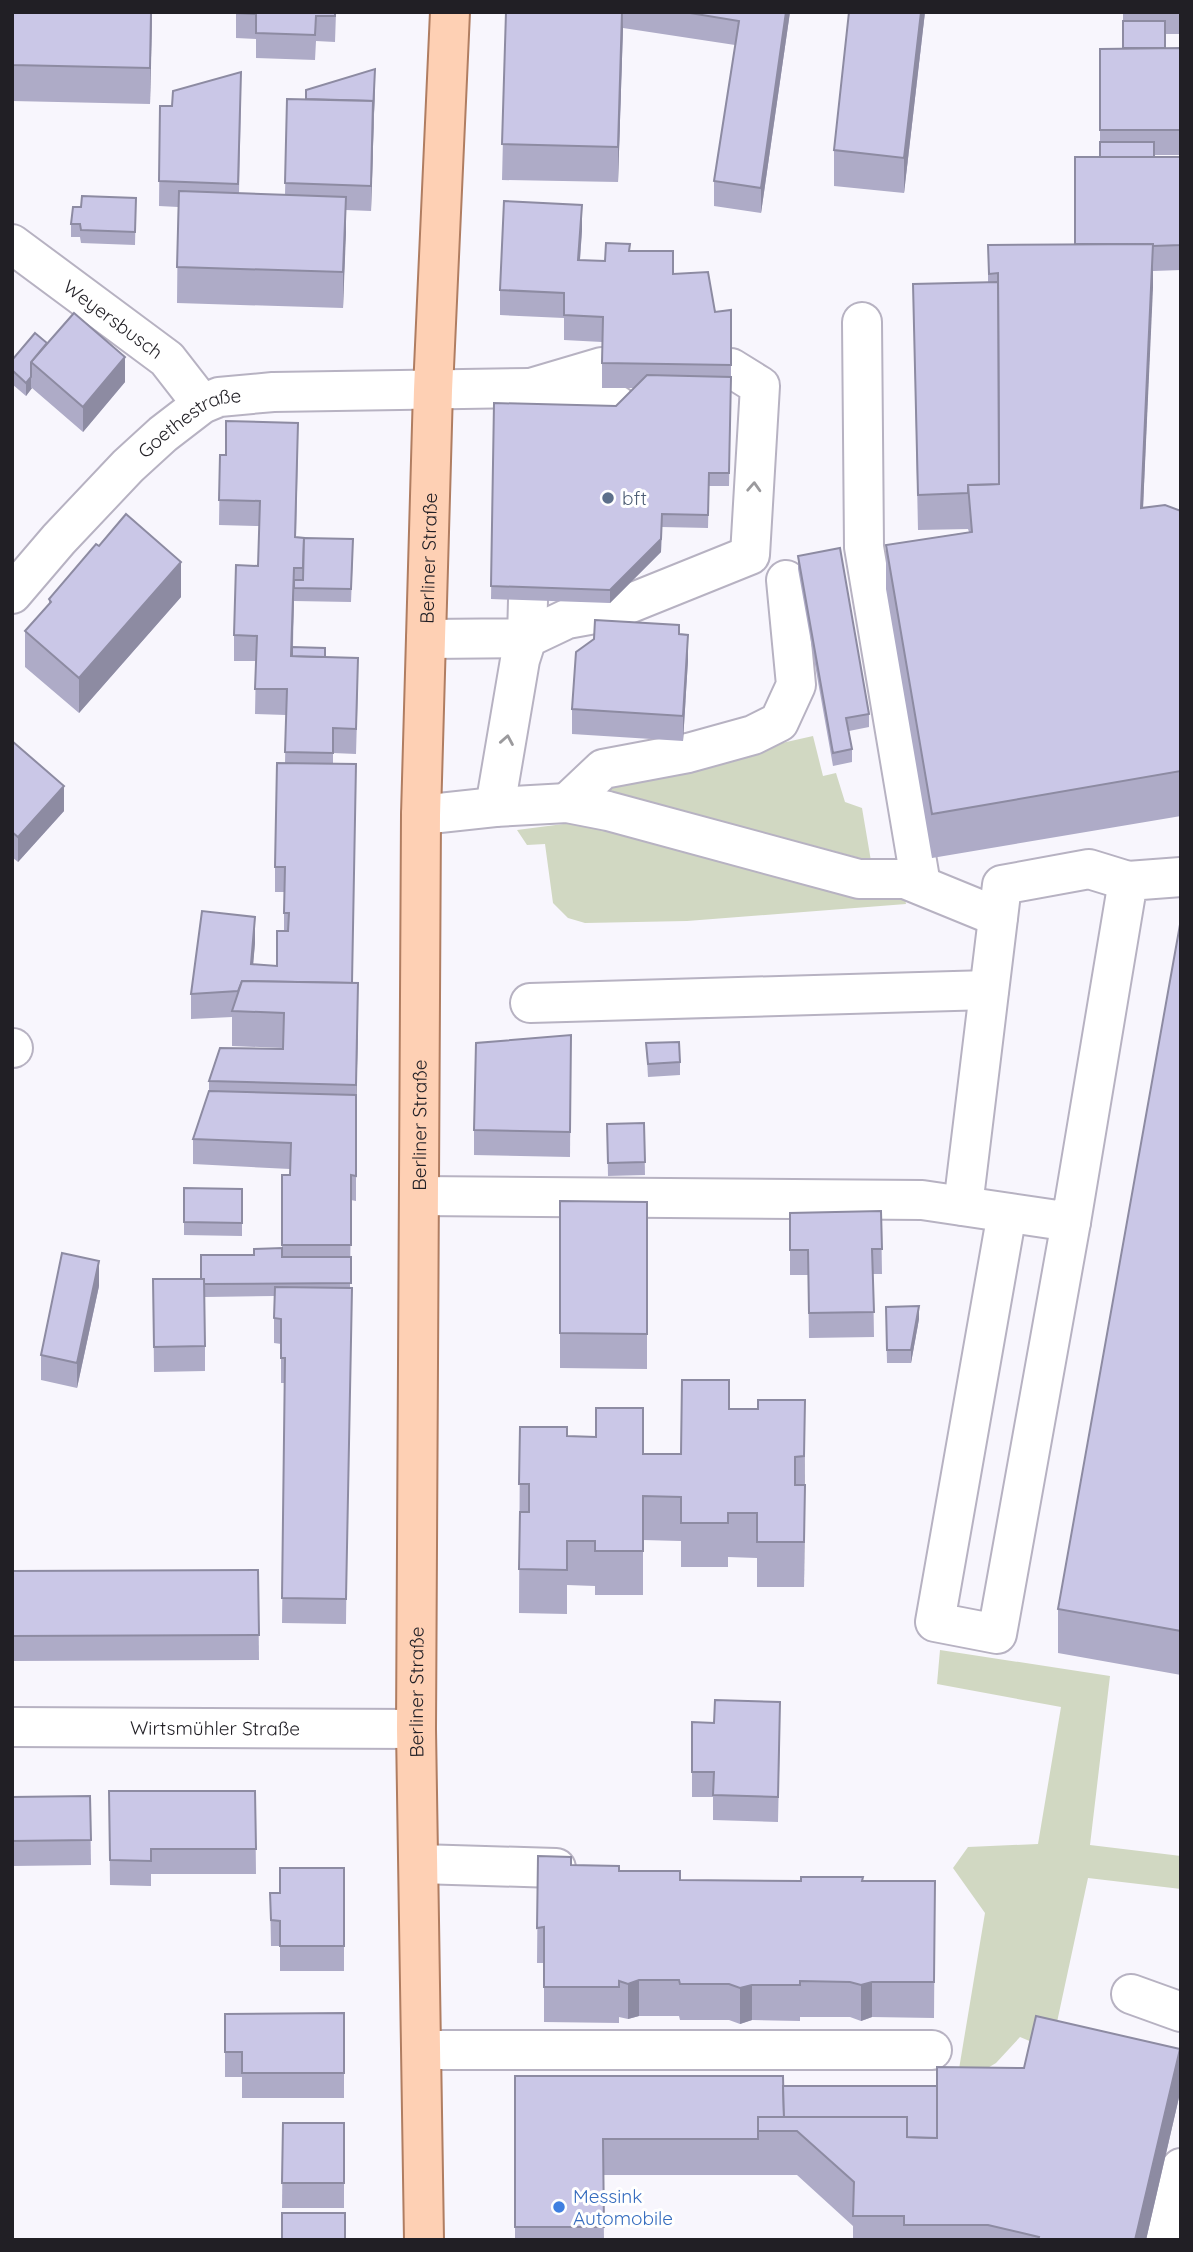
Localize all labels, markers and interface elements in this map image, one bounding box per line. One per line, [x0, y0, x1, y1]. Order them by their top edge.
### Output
street label: Weyersbusch [59, 274, 168, 364]
street label: Goethestraße [133, 383, 242, 463]
one-way arrow [746, 481, 761, 492]
place label: bft [622, 486, 647, 510]
marker: bft [600, 490, 616, 506]
street label: Berliner Straße [414, 492, 442, 624]
one-way arrow [498, 734, 513, 746]
street label: Berliner Straße [407, 1059, 432, 1191]
street label: Berliner Straße [404, 1626, 429, 1758]
street label: Wirtsmühler Straße [130, 1716, 300, 1740]
place label: Messink Automobile [573, 2184, 673, 2230]
marker: Messink Automobile [551, 2199, 567, 2215]

